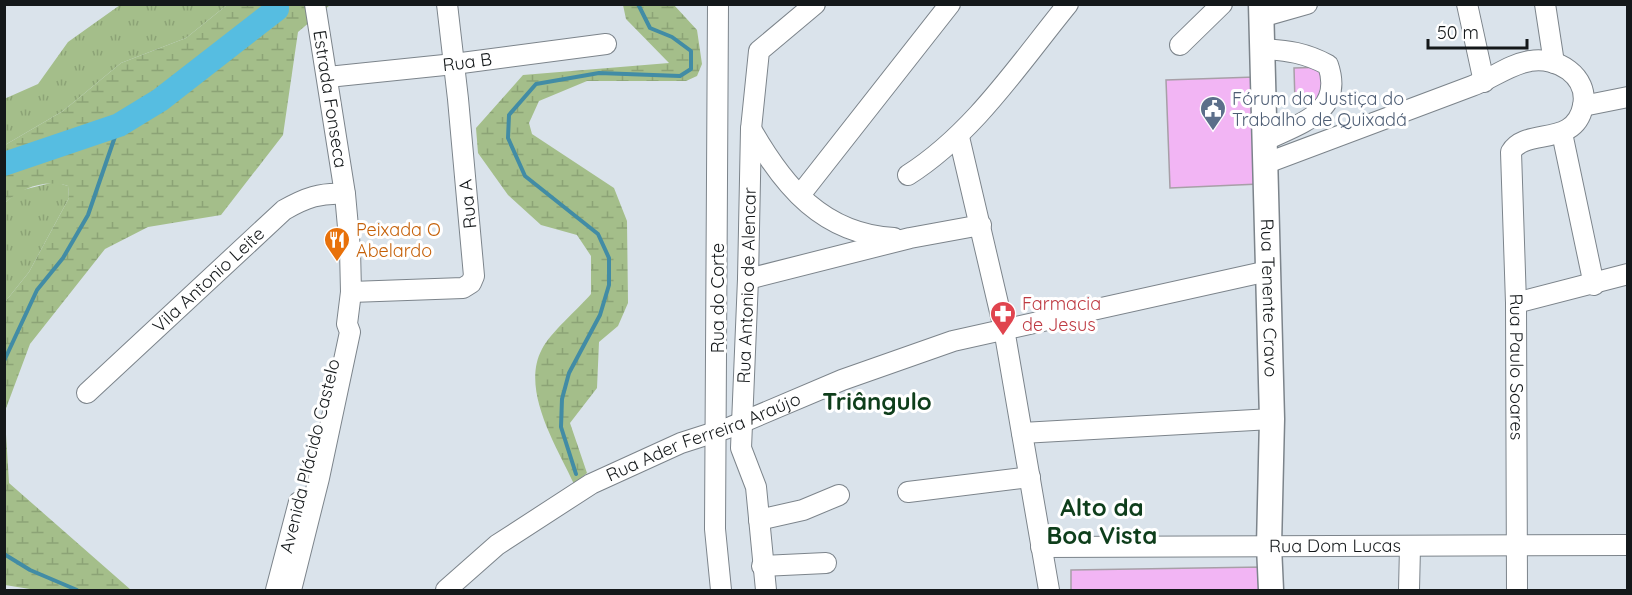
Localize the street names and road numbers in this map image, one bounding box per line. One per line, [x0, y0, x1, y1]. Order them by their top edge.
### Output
street label: Estrada Fonseca [308, 28, 353, 169]
street label: Rua B [441, 47, 493, 76]
street label: Rua A [453, 178, 482, 230]
street label: Rua Antonio de Alencar [732, 187, 761, 384]
street label: Rua Tenente Cravo [1256, 218, 1283, 377]
street label: Vila Antonio Leite [147, 222, 269, 337]
street label: Rua do Corte [706, 243, 729, 353]
street label: Rua Paulo Soares [1505, 293, 1528, 440]
street label: Avenida Plácido Castelo [274, 356, 345, 555]
street label: Rua Ader Ferreira Araújo [602, 387, 804, 487]
street label: Rua Dom Lucas [1269, 534, 1401, 557]

